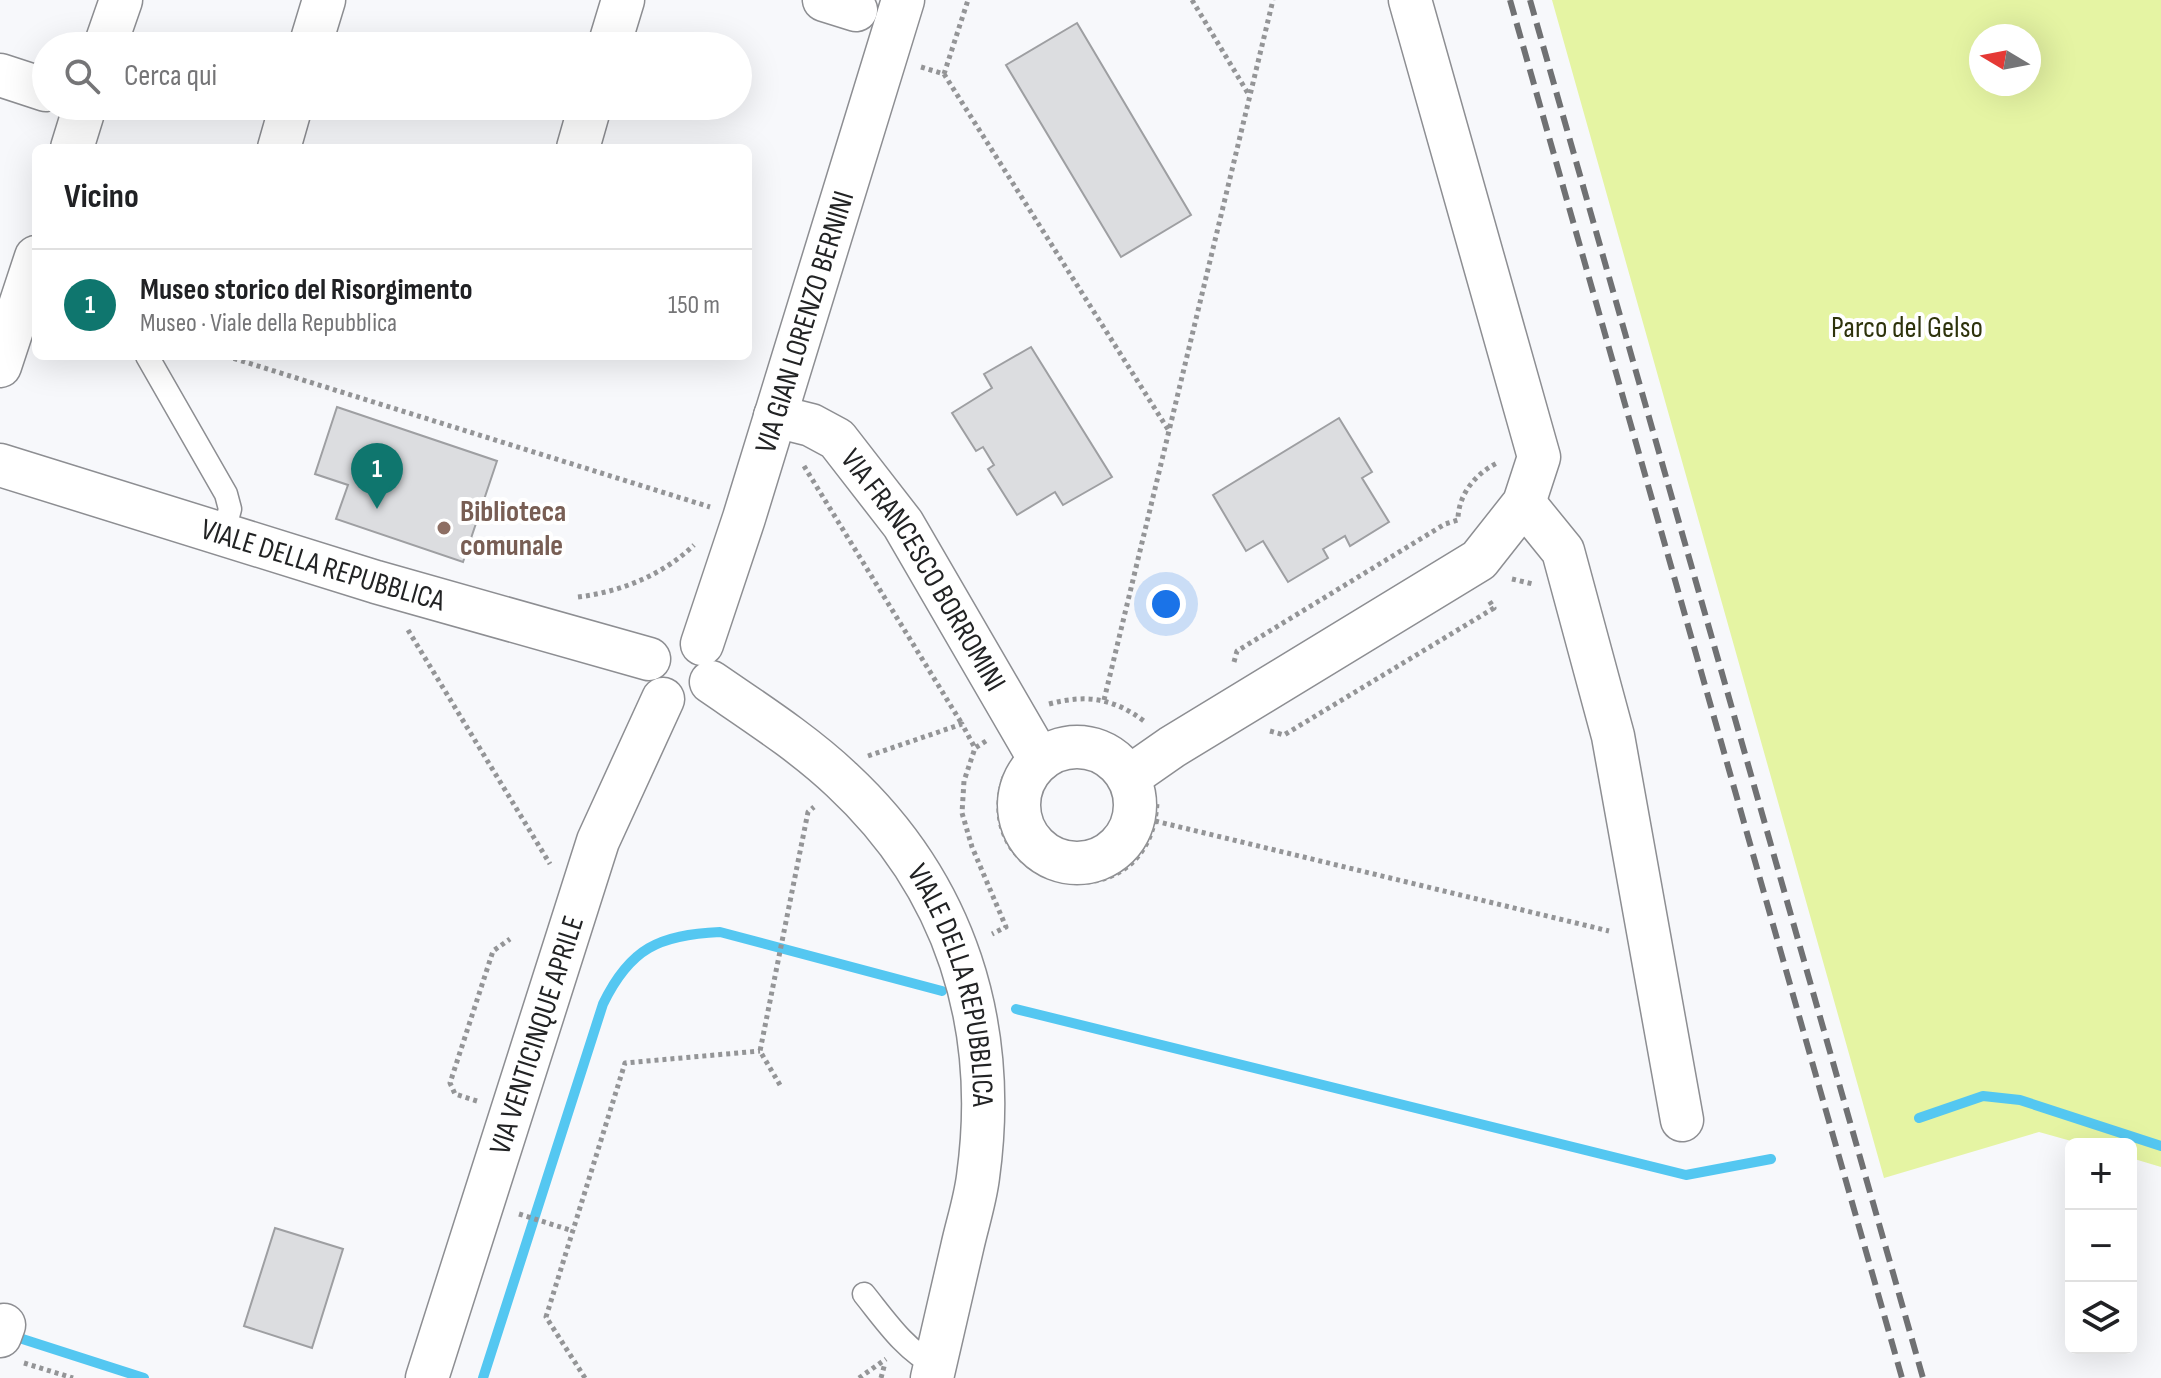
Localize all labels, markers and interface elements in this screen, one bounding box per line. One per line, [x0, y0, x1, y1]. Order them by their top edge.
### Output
north arrow [1969, 24, 2041, 96]
search box [32, 32, 752, 120]
icon: search [60, 54, 104, 98]
text: Cerca qui [124, 58, 217, 94]
text: Vicino [64, 176, 139, 217]
street label: VIA GIAN LORENZO BERNINI [748, 187, 862, 458]
text: Museo storico del Risorgimento [140, 272, 473, 308]
text: 1 [85, 290, 95, 321]
text: 150 m [668, 290, 720, 321]
text: Museo · Viale della Repubblica [140, 308, 397, 339]
park label: Parco del Gelso [1831, 310, 1983, 346]
street label: VIA FRANCESCO BORROMINI [833, 442, 1013, 698]
pin: 1 [351, 443, 403, 509]
place label: Biblioteca comunale [460, 494, 566, 564]
street label: VIALE DELLA REPUBBLICA [196, 512, 449, 620]
marker: Biblioteca comunale [435, 519, 453, 537]
your location [1146, 584, 1186, 624]
street label: VIALE DELLA REPUBBLICA [899, 858, 1000, 1107]
street label: VIA VENTICINQUE APRILE [482, 912, 592, 1159]
map controls [2065, 1138, 2137, 1354]
button: + [2065, 1138, 2137, 1210]
button: − [2065, 1210, 2137, 1282]
button: layers [2065, 1282, 2137, 1354]

